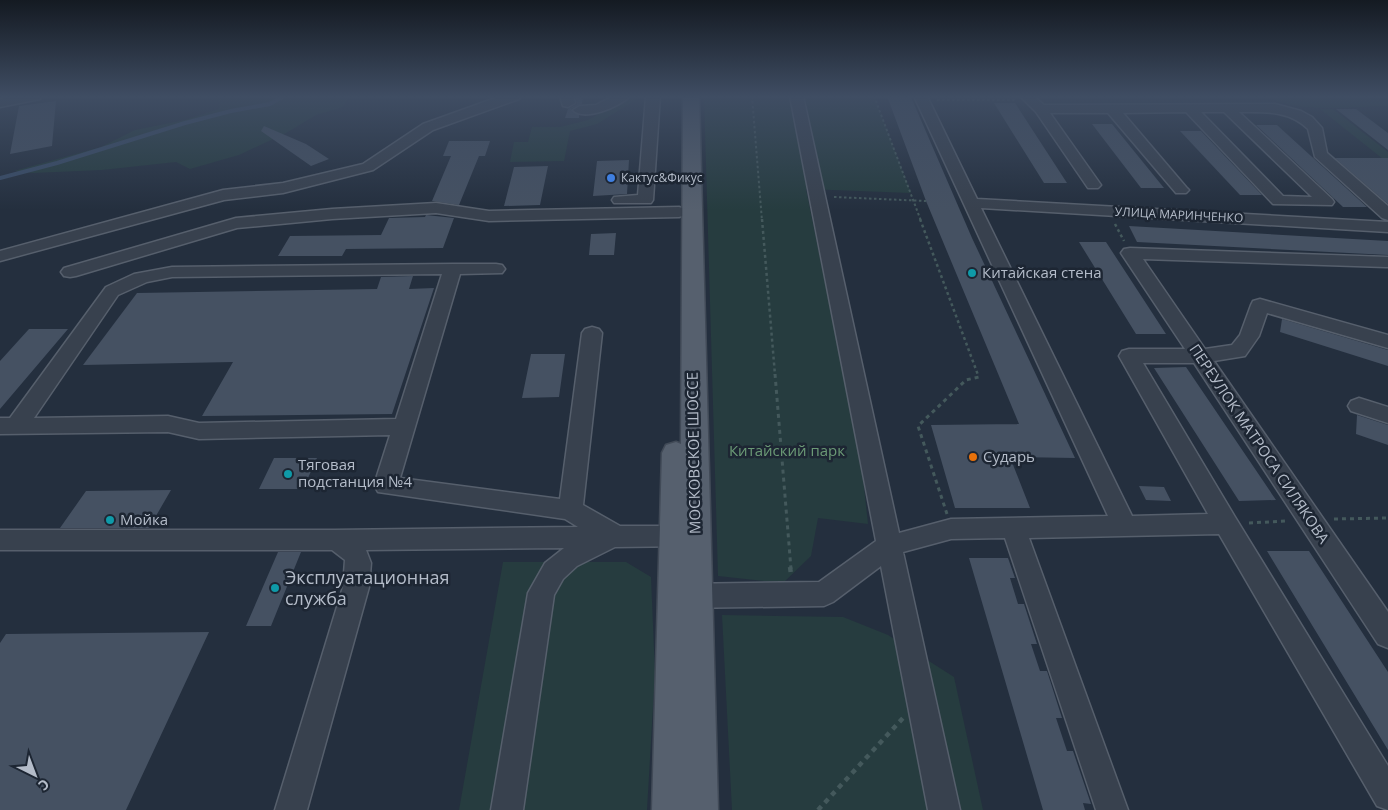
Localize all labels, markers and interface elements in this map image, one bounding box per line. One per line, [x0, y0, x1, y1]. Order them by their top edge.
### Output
place label: Кактус&Фикус [621, 169, 703, 186]
marker: Кактус&Фикус [605, 172, 617, 184]
street label: УЛИЦА МАРИНЧЕНКО [1114, 203, 1244, 226]
place label: Китайская стена [982, 262, 1102, 282]
marker: Китайская стена [966, 267, 978, 279]
street label: ПЕРЕУЛОК МАТРОСА СИЛЯКОВА [1185, 340, 1335, 548]
street label: МОСКОВСКОЕ ШОССЕ [682, 372, 704, 534]
park label: Китайский парк [729, 440, 845, 460]
place label: Сударь [983, 446, 1035, 466]
marker: Сударь [967, 451, 979, 463]
place label: Тяговая подстанция №4 [298, 454, 412, 491]
marker: Тяговая подстанция №4 [282, 468, 294, 480]
place label: Мойка [120, 509, 168, 529]
marker: Мойка [104, 514, 116, 526]
place label: Эксплуатационная служба [285, 565, 450, 610]
marker: Эксплуатационная служба [269, 582, 281, 594]
north arrow [10, 750, 60, 800]
text: С [34, 775, 54, 795]

